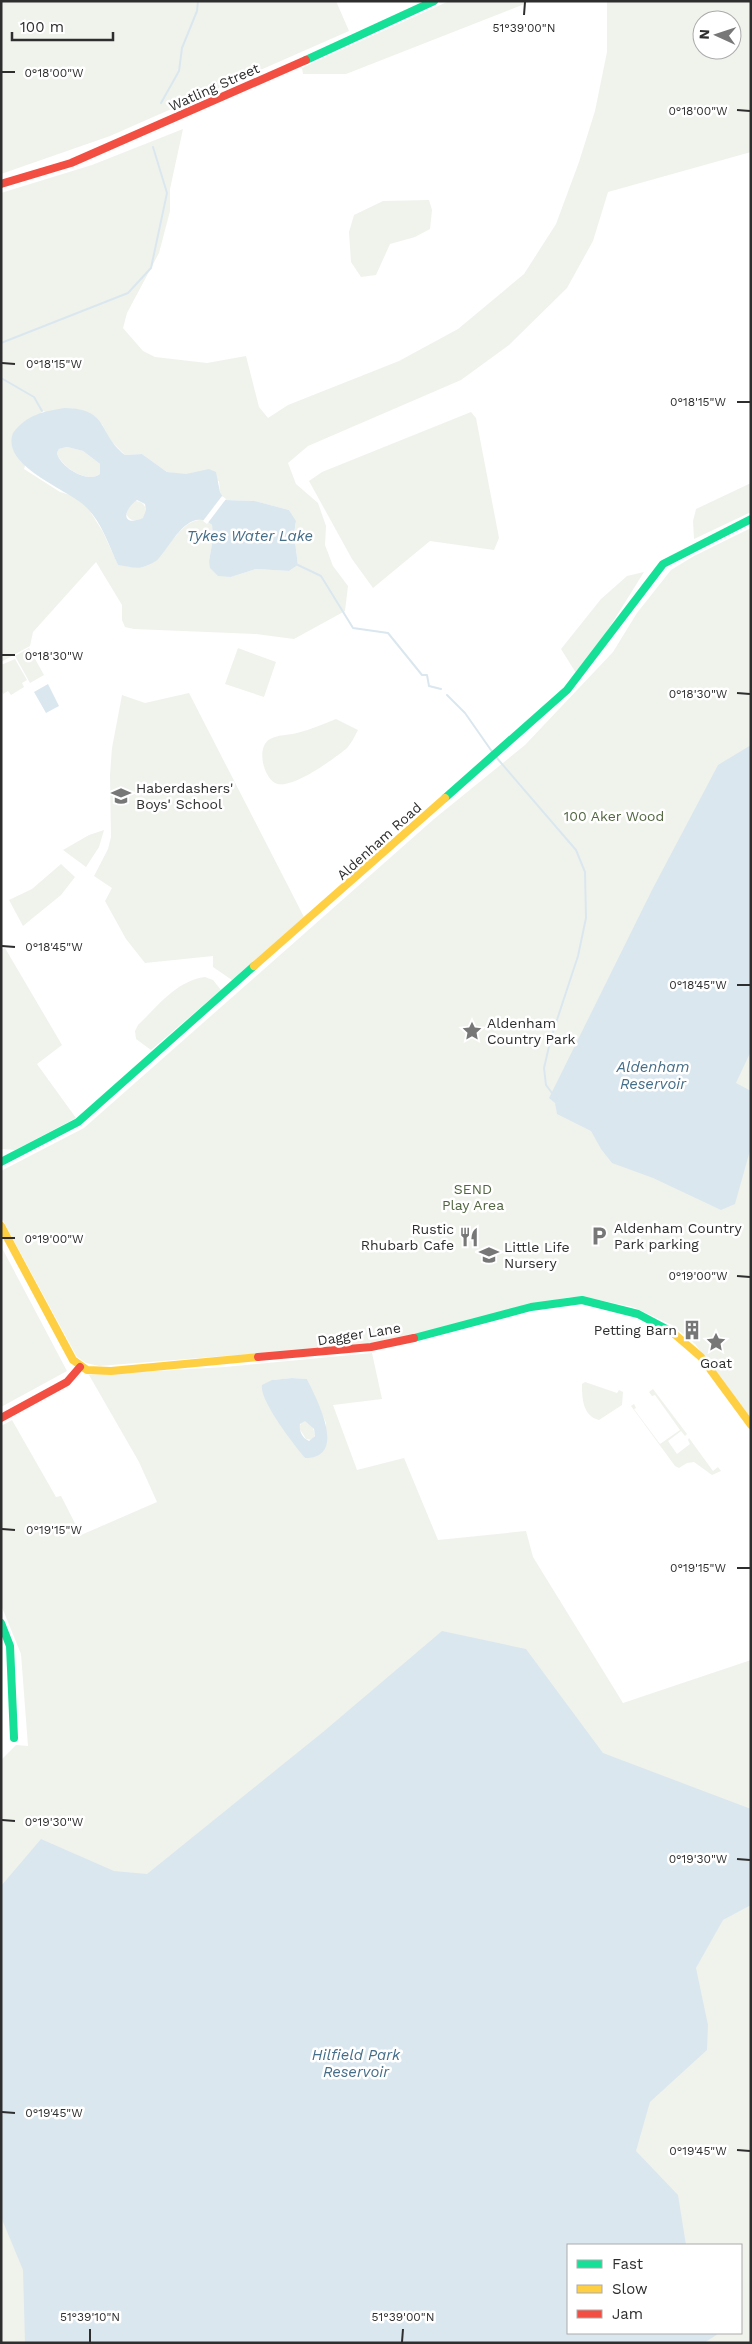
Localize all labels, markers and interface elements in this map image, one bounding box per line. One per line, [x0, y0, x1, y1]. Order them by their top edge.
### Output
scale bar [12, 10, 114, 42]
north arrow [692, 10, 742, 60]
text: 100 m [20, 18, 64, 36]
text: 51°39'00"N [493, 21, 555, 35]
text: N [696, 29, 712, 40]
street label: Watling Street [166, 60, 262, 114]
text: 0°18'00"W [24, 66, 84, 80]
text: 0°18'00"W [668, 104, 728, 118]
text: 0°18'15"W [26, 357, 82, 371]
text: 0°18'15"W [670, 395, 726, 409]
water label: Tykes Water Lake [187, 527, 313, 545]
text: 0°18'30"W [25, 649, 84, 663]
text: 0°18'30"W [669, 687, 728, 701]
place label: Haberdashers' Boys' School [136, 780, 233, 812]
school or university icon: Haberdashers' Boys' School [110, 785, 132, 807]
street label: Aldenham Road [334, 799, 424, 883]
park label: 100 Aker Wood [564, 808, 664, 824]
text: 0°18'45"W [25, 940, 83, 954]
text: 0°18'45"W [669, 978, 727, 992]
place label: Aldenham Country Park [487, 1015, 576, 1047]
place icon: Aldenham Country Park [461, 1020, 483, 1042]
water label: Aldenham Reservoir [615, 1058, 690, 1093]
park label: SEND Play Area [442, 1181, 504, 1213]
place label: Aldenham Country Park parking [614, 1220, 743, 1252]
place label: Rustic Rhubarb Cafe [361, 1221, 454, 1253]
parking icon: Aldenham Country Park parking [588, 1225, 610, 1247]
restaurant icon: Rustic Rhubarb Cafe [458, 1226, 480, 1248]
text: 0°19'00"W [24, 1232, 84, 1246]
place label: Little Life Nursery [504, 1239, 570, 1271]
school or university icon: Little Life Nursery [478, 1244, 500, 1266]
text: 0°19'00"W [668, 1269, 728, 1283]
building icon: Petting Barn [681, 1319, 703, 1341]
street label: Dagger Lane [316, 1320, 402, 1348]
place label: Petting Barn [594, 1322, 677, 1338]
place icon: Goat [705, 1331, 727, 1353]
place label: Goat [700, 1355, 732, 1371]
text: 0°19'15"W [26, 1523, 82, 1537]
text: 0°19'15"W [670, 1561, 726, 1575]
text: 0°19'30"W [25, 1815, 84, 1829]
text: 0°19'30"W [669, 1852, 728, 1866]
water label: Hilfield Park Reservoir [312, 2046, 401, 2081]
text: 0°19'45"W [25, 2106, 83, 2120]
text: 0°19'45"W [669, 2144, 727, 2158]
legend [567, 2244, 742, 2334]
text: Fast [612, 2255, 644, 2273]
text: Slow [612, 2280, 648, 2298]
text: Jam [612, 2305, 643, 2323]
text: 51°39'10"N [60, 2310, 120, 2324]
text: 51°39'00"N [372, 2310, 434, 2324]

